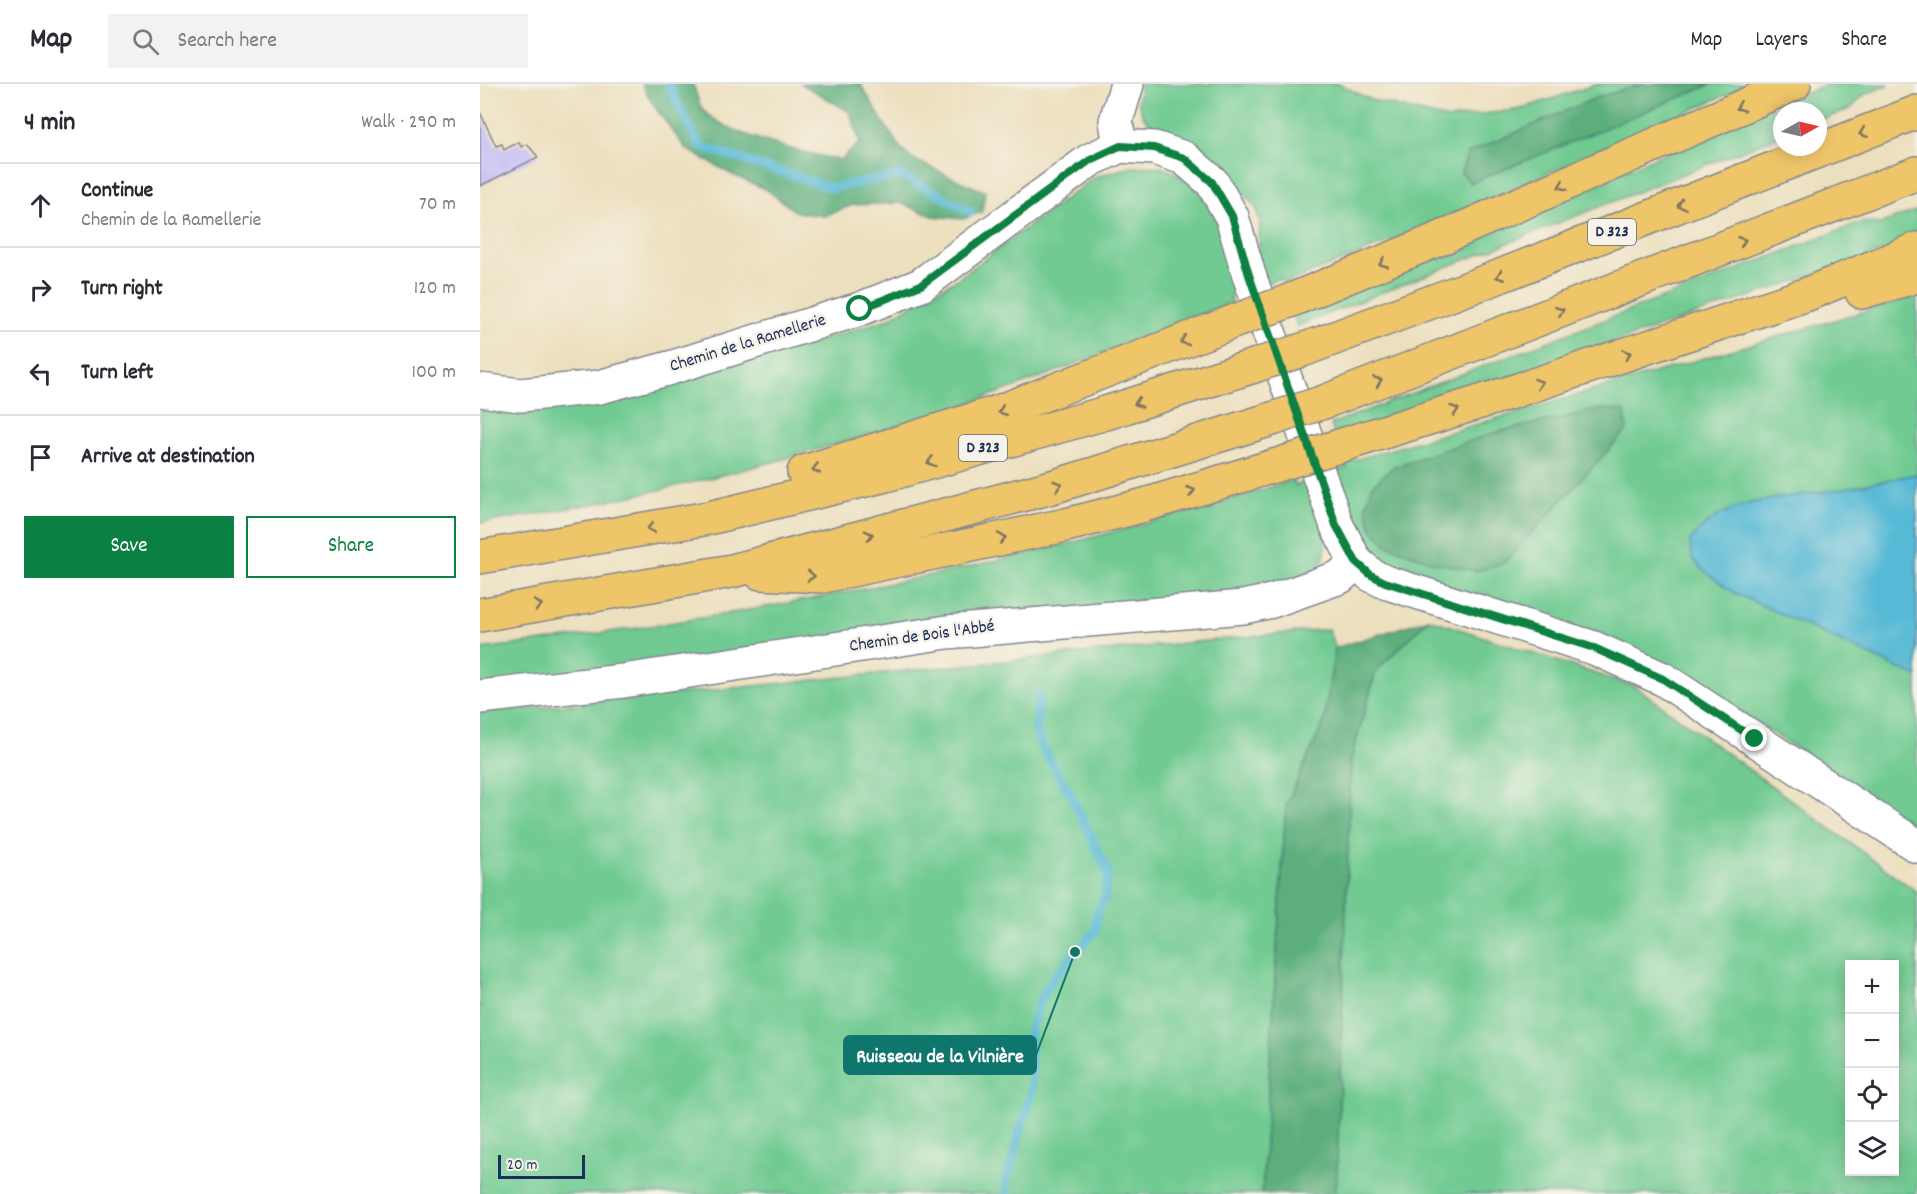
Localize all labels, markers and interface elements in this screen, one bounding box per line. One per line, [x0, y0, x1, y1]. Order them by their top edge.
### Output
search box [108, 14, 528, 68]
text: Map [30, 21, 72, 61]
icon: search [129, 25, 162, 58]
text: Search here [177, 26, 277, 57]
text: Map [1691, 26, 1722, 56]
text: Layers [1755, 26, 1808, 56]
text: Share [1841, 26, 1887, 56]
one-way arrow [1735, 100, 1746, 112]
north arrow [1773, 102, 1827, 156]
text: 4 min [24, 105, 75, 142]
text: Walk · 290 m [361, 109, 456, 137]
one-way arrow [1858, 126, 1869, 138]
text: Continue [81, 176, 153, 207]
one-way arrow [1557, 179, 1568, 191]
icon: ahead [24, 189, 57, 222]
text: 70 m [419, 191, 456, 219]
one-way arrow [1676, 198, 1687, 210]
text: Chemin de la Ramellerie [81, 207, 261, 235]
road number: D 323 [1588, 219, 1636, 245]
one-way arrow [1736, 236, 1747, 248]
one-way arrow [1378, 256, 1389, 268]
one-way arrow [1495, 269, 1506, 281]
icon: right [24, 273, 57, 306]
text: Turn right [81, 274, 163, 305]
text: 120 m [414, 275, 456, 303]
route start [846, 295, 872, 321]
one-way arrow [1555, 306, 1565, 319]
street label: Chemin de la Ramellerie [667, 308, 829, 380]
one-way arrow [1179, 334, 1190, 347]
one-way arrow [1621, 348, 1632, 361]
icon: left [24, 357, 57, 390]
text: Turn left [81, 358, 153, 389]
text: 100 m [412, 359, 456, 387]
one-way arrow [1372, 376, 1383, 389]
one-way arrow [1533, 378, 1544, 390]
one-way arrow [1133, 396, 1144, 408]
one-way arrow [997, 403, 1007, 416]
one-way arrow [1449, 405, 1460, 417]
road number: D 323 [959, 435, 1007, 461]
icon: arrive [24, 441, 57, 474]
text: Arrive at destination [81, 442, 255, 473]
one-way arrow [926, 455, 936, 467]
one-way arrow [811, 462, 821, 474]
one-way arrow [1052, 480, 1063, 492]
one-way arrow [1186, 486, 1196, 499]
button: Save [24, 516, 234, 578]
button: Share [246, 516, 456, 578]
one-way arrow [647, 521, 657, 534]
one-way arrow [864, 530, 874, 542]
one-way arrow [997, 533, 1007, 546]
one-way arrow [806, 569, 815, 582]
one-way arrow [532, 599, 542, 612]
street label: Chemin de Bois l'Abbé [848, 614, 996, 660]
route end [1741, 725, 1767, 751]
map controls [1845, 960, 1899, 1176]
button: + [1845, 960, 1899, 1014]
button: − [1845, 1014, 1899, 1068]
callout: Ruisseau de la Vilnière [844, 1036, 1036, 1074]
text: Ruisseau de la Vilnière [856, 1044, 1024, 1072]
button: locate [1845, 1068, 1899, 1122]
button: layers [1845, 1122, 1899, 1176]
scale bar [498, 1152, 585, 1180]
text: 20 m [507, 1154, 537, 1177]

